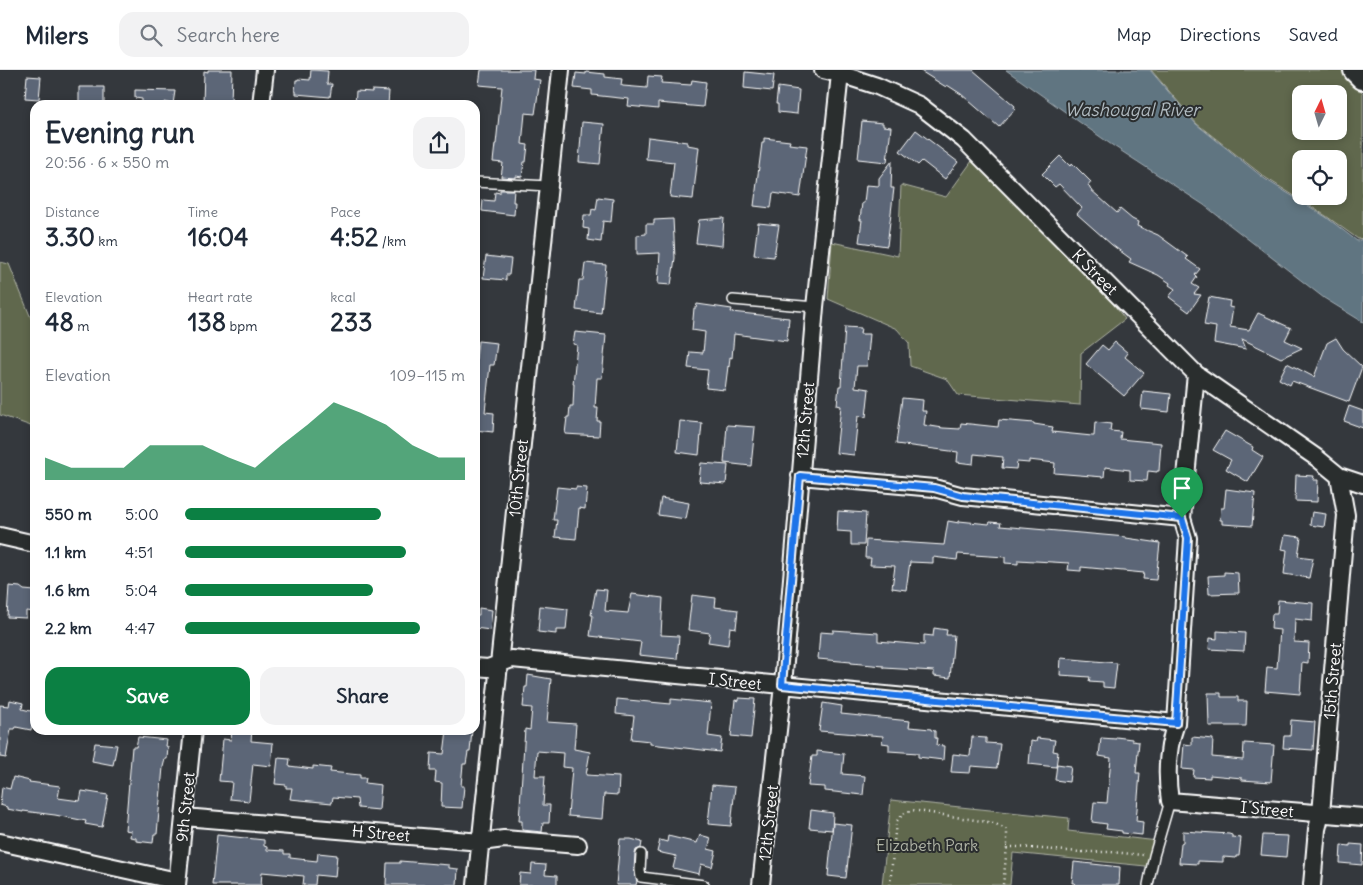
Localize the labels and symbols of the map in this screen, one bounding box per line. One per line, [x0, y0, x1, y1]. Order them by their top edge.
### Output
north arrow [1292, 85, 1348, 140]
water label: Washougal River [1064, 98, 1202, 121]
street label: K Street [1068, 245, 1122, 299]
street label: 12th Street [792, 381, 818, 459]
street label: 10th Street [504, 438, 532, 518]
pin [1161, 467, 1203, 518]
street label: 15th Street [1319, 641, 1345, 720]
street label: I Street [707, 668, 763, 694]
street label: 9th Street [171, 770, 199, 843]
street label: 12th Street [754, 783, 782, 862]
street label: I Street [1239, 797, 1295, 821]
street label: H Street [351, 821, 411, 846]
park label: Elizabeth Park [876, 835, 978, 855]

